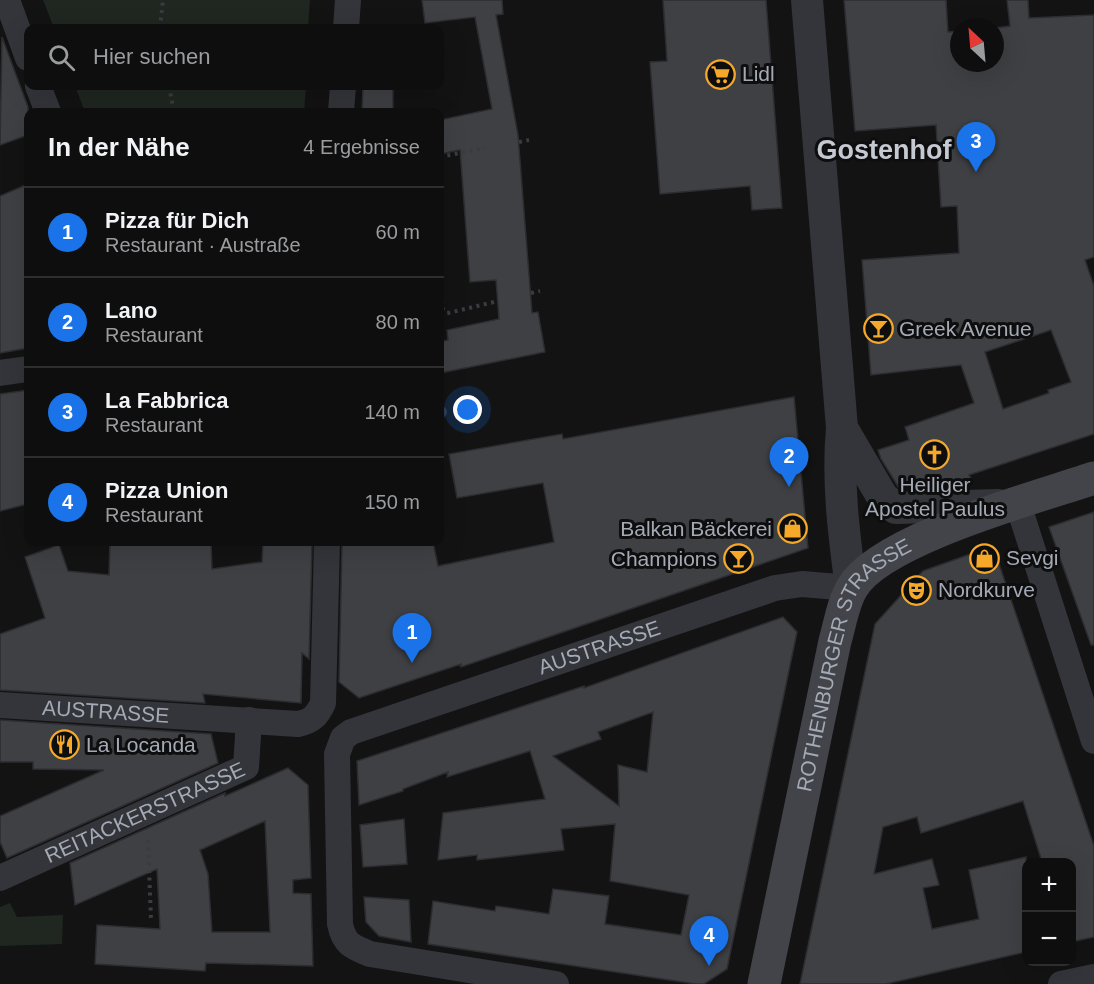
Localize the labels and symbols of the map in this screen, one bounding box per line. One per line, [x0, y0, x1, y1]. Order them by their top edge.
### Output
north arrow [950, 18, 1004, 72]
supermarket icon: Lidl [705, 58, 737, 90]
place label: Lidl [742, 62, 775, 85]
pin: 3 [956, 122, 996, 172]
district label: Gostenhof [817, 135, 952, 165]
bar icon: Greek Avenue [862, 313, 894, 345]
place label: Greek Avenue [899, 317, 1032, 340]
your location [453, 395, 482, 424]
pin: 2 [770, 438, 808, 487]
church icon: Heiliger Apostel Paulus [919, 438, 951, 470]
place label: Heiliger Apostel Paulus [865, 473, 1005, 520]
shop icon: Balkan Bäckerei [777, 513, 809, 545]
place label: Balkan Bäckerei [620, 517, 772, 540]
street label: ROTHENBURGER STRASSE [792, 534, 915, 794]
shop icon: Sevgi [969, 542, 1001, 574]
bar icon: Champions [722, 543, 754, 575]
place label: Sevgi [1006, 546, 1059, 569]
place label: Champions [611, 547, 717, 570]
theatre icon: Nordkurve [901, 574, 933, 606]
place label: Nordkurve [938, 578, 1035, 601]
pin: 1 [392, 614, 432, 663]
street label: AUSTRASSE [535, 616, 663, 679]
street label: AUSTRASSE [42, 696, 170, 727]
restaurant icon: La Locanda [49, 729, 81, 761]
place label: La Locanda [86, 733, 196, 756]
street label: REITACKERSTRASSE [41, 757, 248, 867]
pin: 4 [690, 916, 728, 966]

